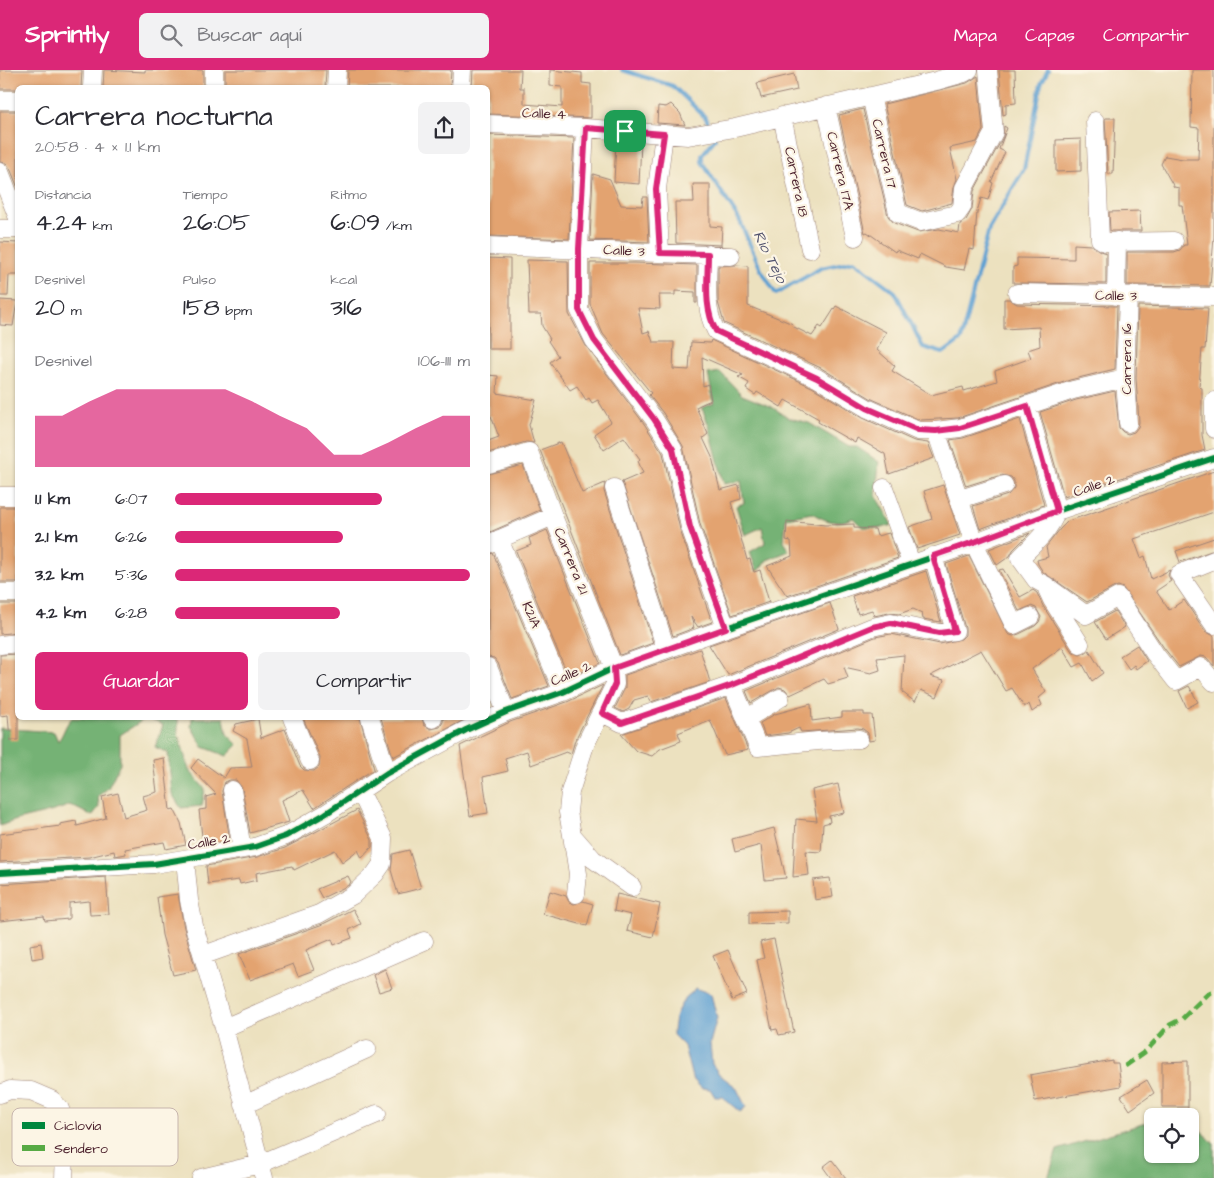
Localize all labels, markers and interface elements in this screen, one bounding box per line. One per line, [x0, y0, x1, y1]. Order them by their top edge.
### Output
search box [139, 13, 489, 58]
text: Sprintly [25, 18, 109, 52]
icon: search [157, 21, 185, 49]
text: Buscar aquí [197, 22, 302, 49]
text: Mapa [954, 23, 997, 48]
text: Capas [1025, 23, 1075, 48]
text: Compartir [1103, 23, 1189, 48]
text: Carrera nocturna [35, 97, 273, 136]
button: share [418, 102, 470, 154]
street label: Calle 4 [522, 103, 567, 125]
pin [604, 110, 646, 152]
icon: arrive [611, 117, 639, 145]
street label: Carrera 17 [866, 117, 902, 191]
street label: Carrera 17A [821, 130, 859, 212]
text: 20:58 · 4 × 1.1 km [35, 136, 160, 158]
street label: Carrera 18 [779, 145, 813, 219]
text: Distancia [35, 185, 91, 205]
text: Tiempo [183, 185, 228, 205]
text: Ritmo [330, 185, 367, 205]
text: 4.24 [35, 205, 87, 240]
text: 26:05 [183, 205, 250, 240]
text: 6:09 [330, 205, 380, 240]
text: km [87, 216, 112, 236]
text: /km [380, 216, 412, 236]
water label: Rio Tejo [748, 227, 793, 288]
street label: Calle 3 [603, 240, 645, 262]
text: Desnivel [35, 270, 85, 290]
text: Pulso [183, 270, 216, 290]
text: kcal [330, 270, 357, 290]
street label: Calle 3 [1095, 286, 1137, 306]
text: 20 [35, 290, 65, 325]
text: 158 [183, 290, 220, 325]
text: 316 [330, 290, 362, 325]
text: m [65, 301, 82, 321]
text: bpm [220, 301, 252, 321]
street label: Carrera 16 [1117, 323, 1137, 395]
text: Desnivel [35, 350, 92, 372]
text: 106–111 m [418, 350, 470, 372]
street label: Calle 2 [1071, 470, 1117, 502]
text: 1.1 km [35, 488, 70, 510]
text: 6:07 [115, 488, 148, 510]
street label: Carrera 21 [549, 525, 594, 598]
text: 2.1 km [35, 526, 77, 548]
text: 6:26 [115, 526, 147, 548]
text: 3.2 km [35, 564, 83, 586]
text: 5:36 [115, 564, 147, 586]
street label: K21A [516, 599, 546, 631]
text: 4.2 km [35, 602, 86, 624]
text: 6:28 [115, 602, 147, 624]
button: Guardar [35, 652, 248, 710]
button: Compartir [258, 652, 470, 710]
street label: Calle 2 [547, 656, 595, 692]
street label: Calle 2 [186, 829, 232, 855]
legend [12, 1108, 178, 1166]
map controls [1144, 1108, 1199, 1163]
button: locate [1144, 1108, 1199, 1163]
text: Ciclovía [54, 1116, 101, 1136]
text: Sendero [54, 1139, 108, 1159]

